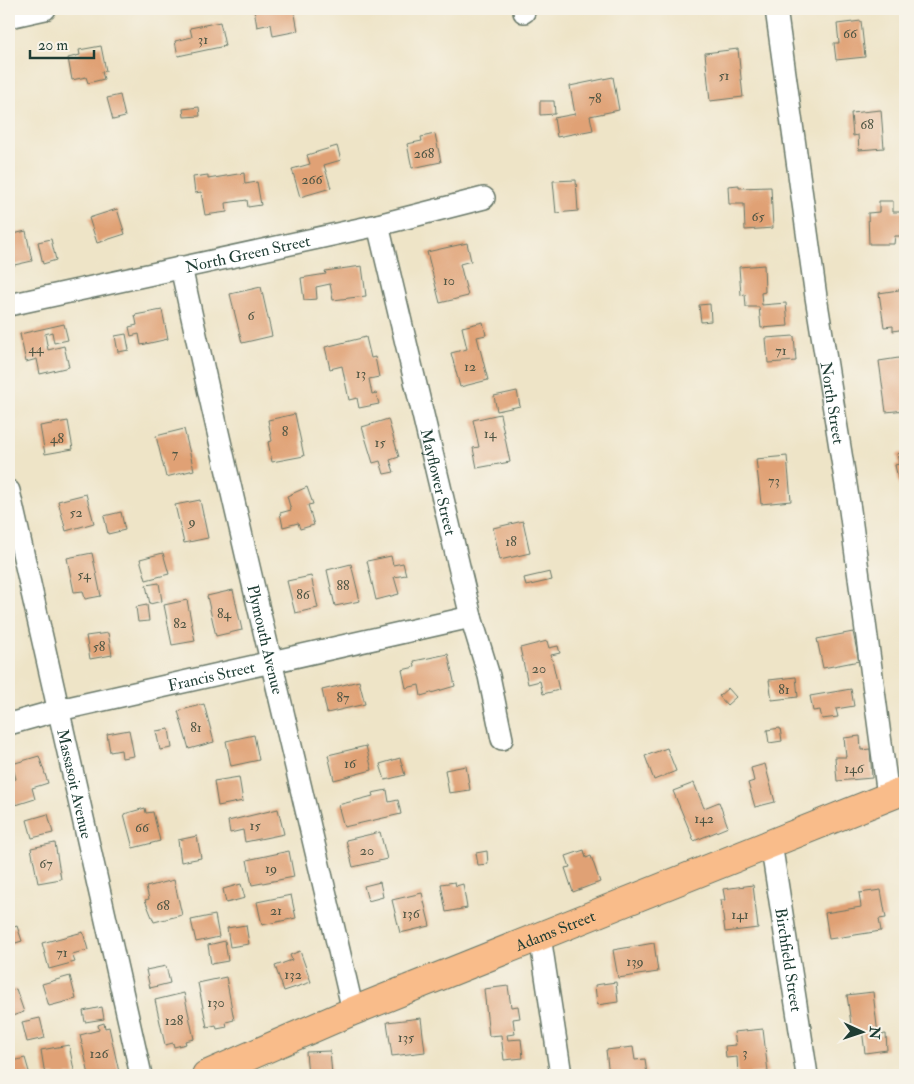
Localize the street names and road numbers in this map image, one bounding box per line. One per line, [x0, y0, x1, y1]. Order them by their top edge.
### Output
street label: North Green Street [183, 231, 312, 278]
street label: North Street [815, 360, 848, 446]
street label: Mayflower Street [416, 427, 460, 538]
street label: Plymouth Avenue [242, 583, 288, 697]
street label: Francis Street [166, 657, 257, 696]
street label: Massasoit Avenue [52, 727, 96, 841]
street label: Adams Street [512, 906, 598, 956]
street label: Birchfield Street [770, 906, 806, 1013]

